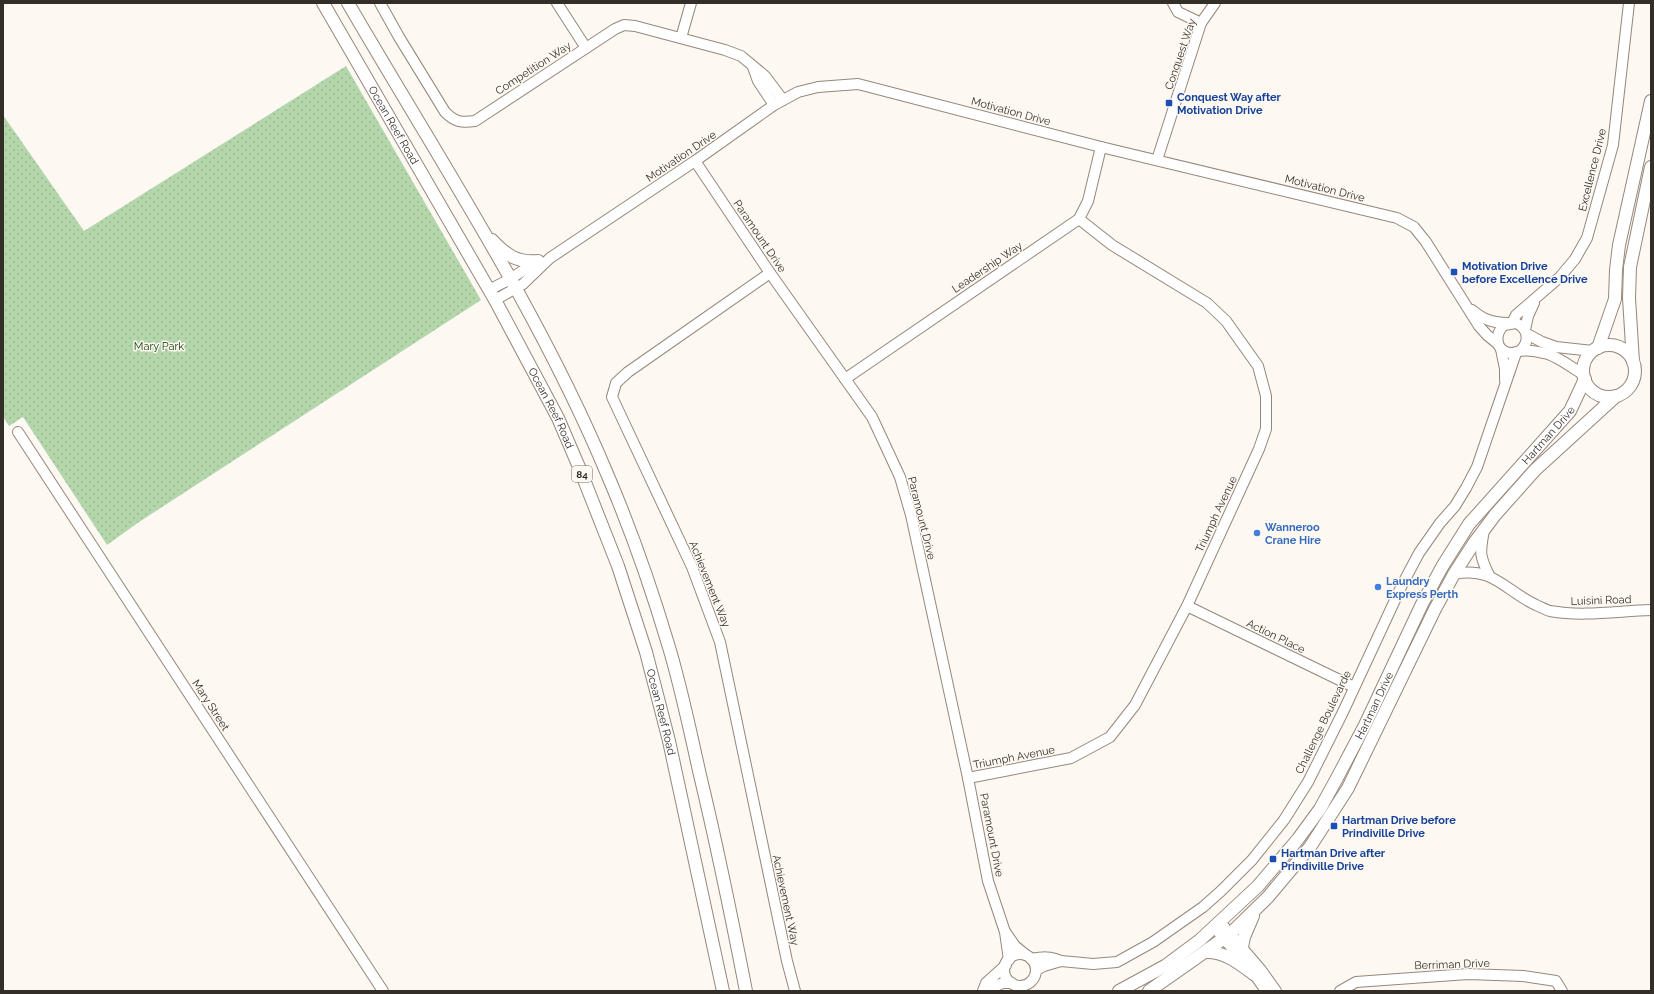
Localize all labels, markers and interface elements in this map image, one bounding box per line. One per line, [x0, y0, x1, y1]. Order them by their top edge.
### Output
street label: Conquest Way [1162, 17, 1199, 91]
street label: Competition Way [493, 39, 574, 98]
street label: Ocean Reef Road [365, 84, 421, 167]
place label: Conquest Way after Motivation Drive [1177, 91, 1282, 117]
street label: Motivation Drive [970, 95, 1053, 128]
marker: Conquest Way after Motivation Drive [1164, 98, 1174, 108]
street label: Excellence Drive [1576, 127, 1609, 213]
street label: Motivation Drive [644, 128, 719, 185]
street label: Motivation Drive [1284, 172, 1367, 205]
street label: Paramount Drive [730, 197, 789, 276]
street label: Leadership Way [950, 239, 1025, 296]
place label: Motivation Drive before Excellence Drive [1462, 260, 1588, 286]
marker: Motivation Drive before Excellence Drive [1449, 267, 1459, 277]
park label: Mary Park [134, 340, 184, 353]
street label: Ocean Reef Road [525, 366, 576, 451]
street label: Hartman Drive [1519, 404, 1578, 467]
road number: 84 [572, 466, 592, 482]
street label: Triumph Avenue [1193, 473, 1240, 555]
street label: Paramount Drive [905, 475, 938, 561]
place label: Wanneroo Crane Hire [1265, 521, 1321, 547]
marker: Wanneroo Crane Hire [1252, 528, 1262, 538]
street label: Achievement Way [686, 539, 733, 629]
place label: Laundry Express Perth [1386, 575, 1459, 601]
marker: Laundry Express Perth [1373, 582, 1383, 592]
street label: Luisini Road [1570, 593, 1632, 608]
street label: Action Place [1244, 617, 1308, 656]
street label: Ocean Reef Road [644, 668, 678, 756]
street label: Challenge Boulevarde [1293, 668, 1354, 776]
street label: Hartman Drive [1353, 669, 1396, 742]
street label: Mary Street [189, 677, 232, 734]
street label: Triumph Avenue [972, 743, 1057, 772]
street label: Paramount Drive [977, 792, 1006, 879]
place label: Hartman Drive before Prindiville Drive [1342, 814, 1456, 840]
marker: Hartman Drive before Prindiville Drive [1329, 821, 1339, 831]
place label: Hartman Drive after Prindiville Drive [1281, 847, 1386, 873]
street label: Achievement Way [770, 854, 801, 947]
marker: Hartman Drive after Prindiville Drive [1268, 854, 1278, 864]
street label: Berriman Drive [1414, 957, 1490, 972]

